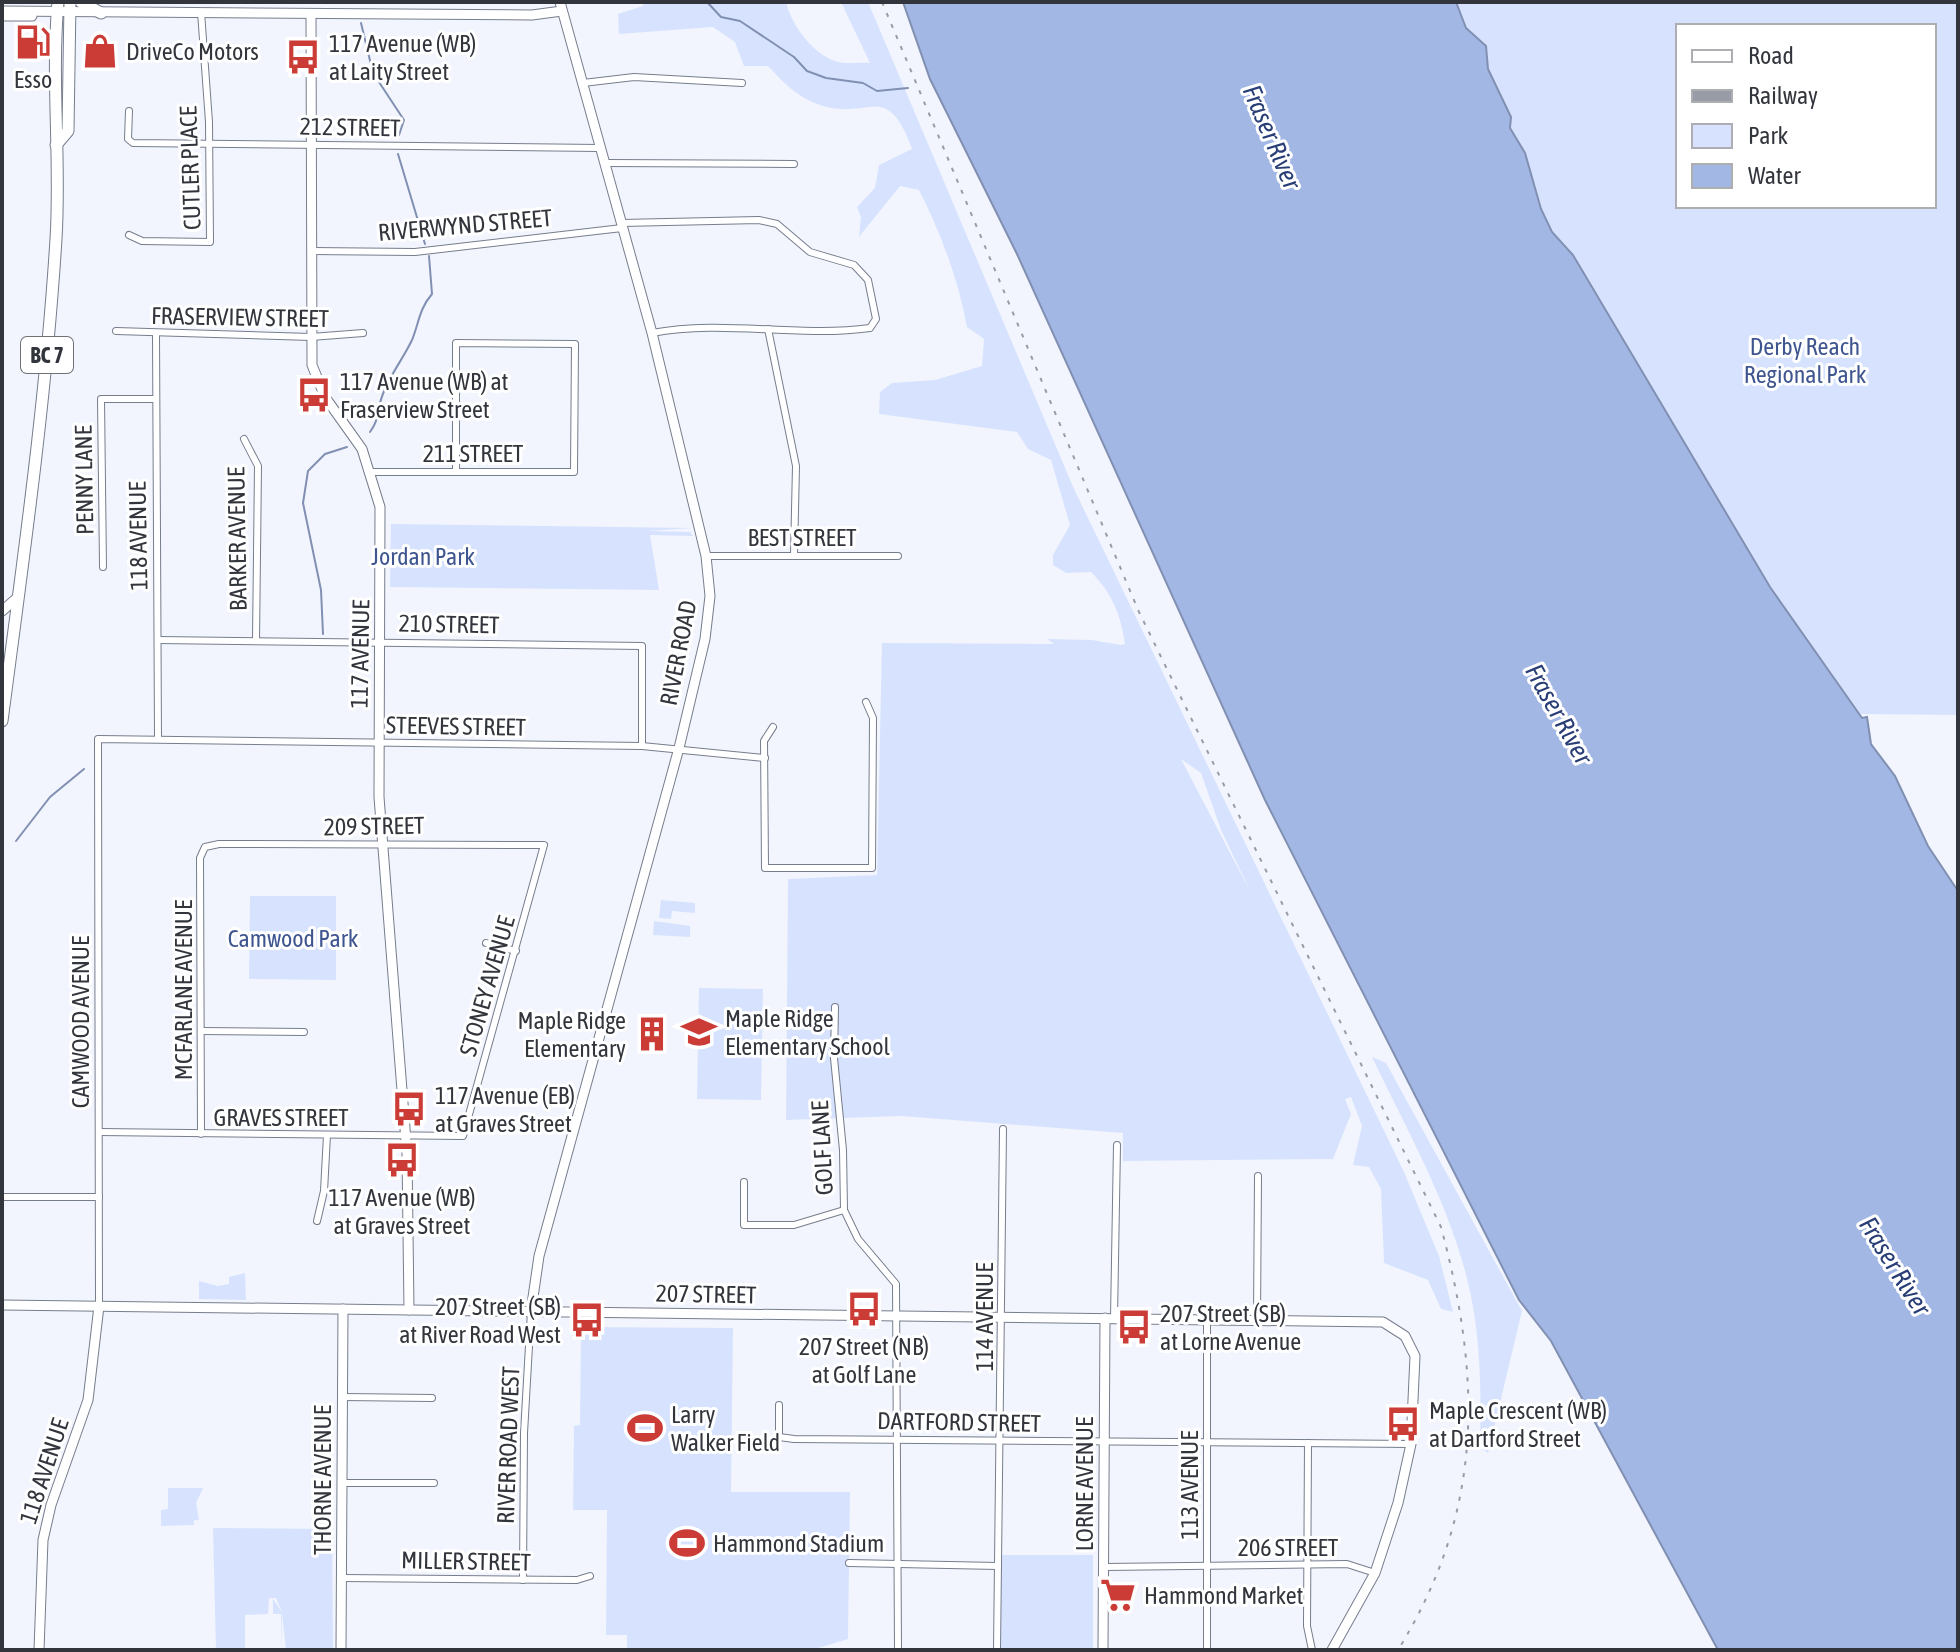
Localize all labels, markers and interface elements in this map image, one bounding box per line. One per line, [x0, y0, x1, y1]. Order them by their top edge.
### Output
fuel station icon: Esso [14, 23, 52, 61]
legend [1676, 24, 1936, 208]
place label: 117 Avenue (WB) at Laity Street [329, 30, 476, 85]
shop icon: DriveCo Motors [81, 32, 119, 70]
place label: DriveCo Motors [126, 38, 259, 65]
bus stop icon: 117 Avenue (WB) at Laity Street [284, 38, 322, 76]
text: Road [1748, 42, 1794, 69]
place label: Esso [14, 66, 52, 93]
water label: Fraser River [1237, 80, 1308, 195]
text: Railway [1748, 82, 1818, 109]
street label: CUTLER PLACE [174, 105, 206, 231]
street label: 212 STREET [299, 113, 401, 141]
text: Park [1748, 122, 1789, 149]
text: Water [1748, 162, 1801, 189]
street label: RIVERWYND STREET [377, 204, 554, 246]
street label: FRASERVIEW STREET [151, 302, 330, 332]
park label: Derby Reach Regional Park [1744, 333, 1867, 388]
road number: BC 7 [21, 337, 73, 373]
place label: 117 Avenue (WB) at Fraserview Street [340, 368, 509, 423]
bus stop icon: 117 Avenue (WB) at Fraserview Street [295, 376, 333, 414]
street label: PENNY LANE [70, 425, 98, 535]
street label: 211 STREET [423, 440, 524, 467]
street label: BARKER AVENUE [222, 467, 252, 611]
street label: 118 AVENUE [124, 481, 152, 591]
street label: BEST STREET [747, 524, 857, 551]
park label: Jordan Park [371, 543, 475, 570]
street label: RIVER ROAD [655, 598, 701, 708]
street label: 117 AVENUE [346, 599, 374, 709]
street label: 210 STREET [398, 610, 500, 638]
water label: Fraser River [1519, 659, 1599, 771]
street label: STEEVES STREET [386, 711, 527, 741]
street label: 209 STREET [323, 812, 425, 840]
street label: MCFARLANE AVENUE [170, 900, 197, 1080]
street label: STONEY AVENUE [454, 913, 520, 1059]
park label: Camwood Park [228, 925, 359, 952]
street label: CAMWOOD AVENUE [67, 936, 94, 1108]
place label: Maple Ridge Elementary School [725, 1005, 891, 1060]
place label: Maple Ridge Elementary [517, 1007, 626, 1062]
school or university icon: Maple Ridge Elementary School [680, 1013, 718, 1051]
building icon: Maple Ridge Elementary [633, 1015, 671, 1053]
place label: 117 Avenue (EB) at Graves Street [435, 1082, 575, 1137]
bus stop icon: 117 Avenue (EB) at Graves Street [390, 1090, 428, 1128]
street label: GOLF LANE [806, 1100, 838, 1196]
street label: GRAVES STREET [214, 1104, 349, 1131]
bus stop icon: 117 Avenue (WB) at Graves Street [383, 1141, 421, 1179]
place label: 117 Avenue (WB) at Graves Street [328, 1184, 476, 1239]
water label: Fraser River [1853, 1211, 1938, 1322]
street label: 114 AVENUE [971, 1263, 998, 1371]
street label: 207 STREET [655, 1280, 757, 1308]
bus stop icon: 207 Street (NB) at Golf Lane [845, 1290, 883, 1328]
place label: 207 Street (SB) at River Road West [399, 1293, 561, 1348]
place label: 207 Street (SB) at Lorne Avenue [1160, 1300, 1301, 1355]
bus stop icon: 207 Street (SB) at River Road West [568, 1301, 606, 1339]
bus stop icon: 207 Street (SB) at Lorne Avenue [1115, 1308, 1153, 1346]
place label: 207 Street (NB) at Golf Lane [799, 1333, 929, 1388]
street label: RIVER ROAD WEST [492, 1365, 524, 1524]
place label: Maple Crescent (WB) at Dartford Street [1429, 1397, 1607, 1452]
place label: Larry Walker Field [671, 1401, 780, 1456]
street label: THORNE AVENUE [309, 1405, 336, 1555]
bus stop icon: Maple Crescent (WB) at Dartford Street [1384, 1405, 1422, 1443]
street label: DARTFORD STREET [877, 1407, 1042, 1437]
sports icon: Larry Walker Field [626, 1409, 664, 1447]
street label: 118 AVENUE [14, 1415, 74, 1527]
street label: LORNE AVENUE [1071, 1417, 1098, 1551]
street label: 113 AVENUE [1176, 1431, 1203, 1539]
sports icon: Hammond Stadium [668, 1524, 706, 1562]
place label: Hammond Stadium [713, 1530, 884, 1557]
street label: 206 STREET [1238, 1534, 1339, 1561]
street label: MILLER STREET [401, 1546, 532, 1576]
supermarket icon: Hammond Market [1099, 1576, 1137, 1614]
place label: Hammond Market [1144, 1582, 1304, 1609]

